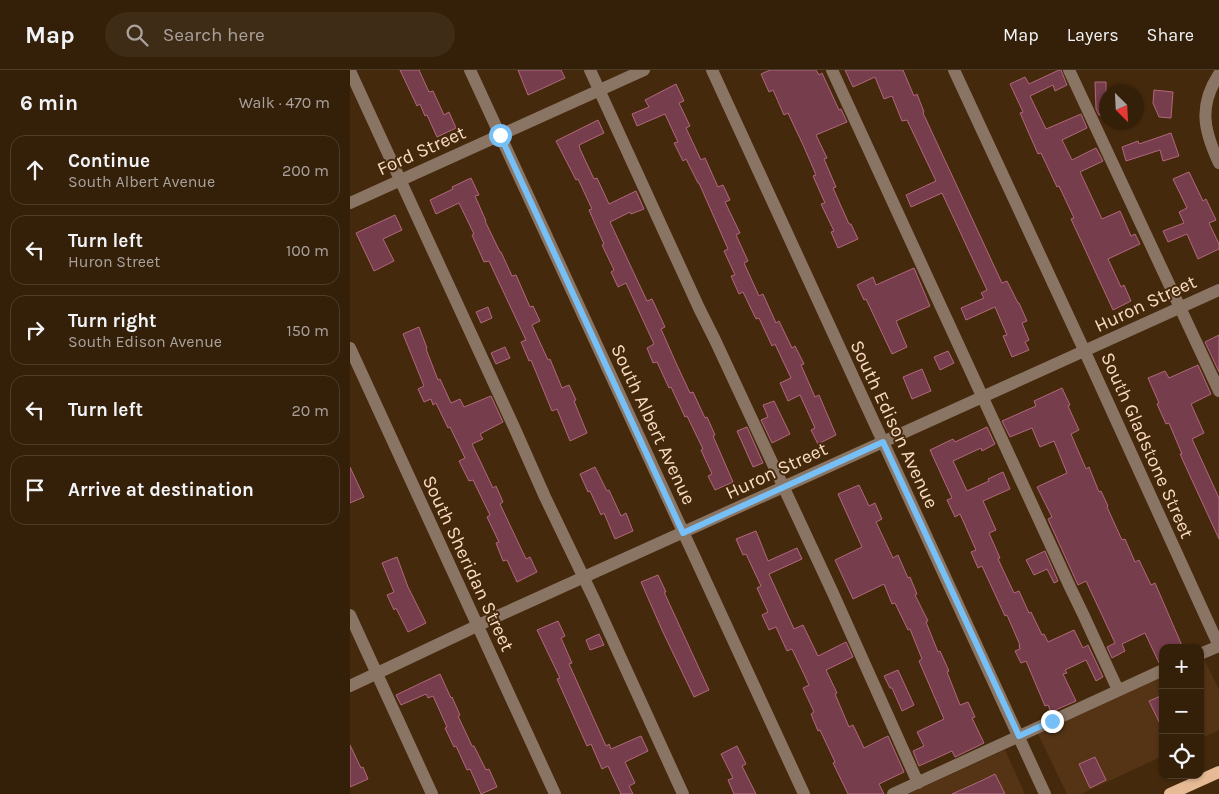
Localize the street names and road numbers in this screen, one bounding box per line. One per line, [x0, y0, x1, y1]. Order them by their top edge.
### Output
street label: Ford Street [374, 122, 469, 180]
street label: Huron Street [1091, 271, 1200, 337]
street label: South Edison Avenue [845, 337, 943, 512]
street label: South Albert Avenue [606, 341, 700, 508]
street label: South Gladstone Street [1096, 349, 1198, 542]
street label: Huron Street [722, 438, 831, 504]
street label: South Sheridan Street [418, 472, 519, 655]

